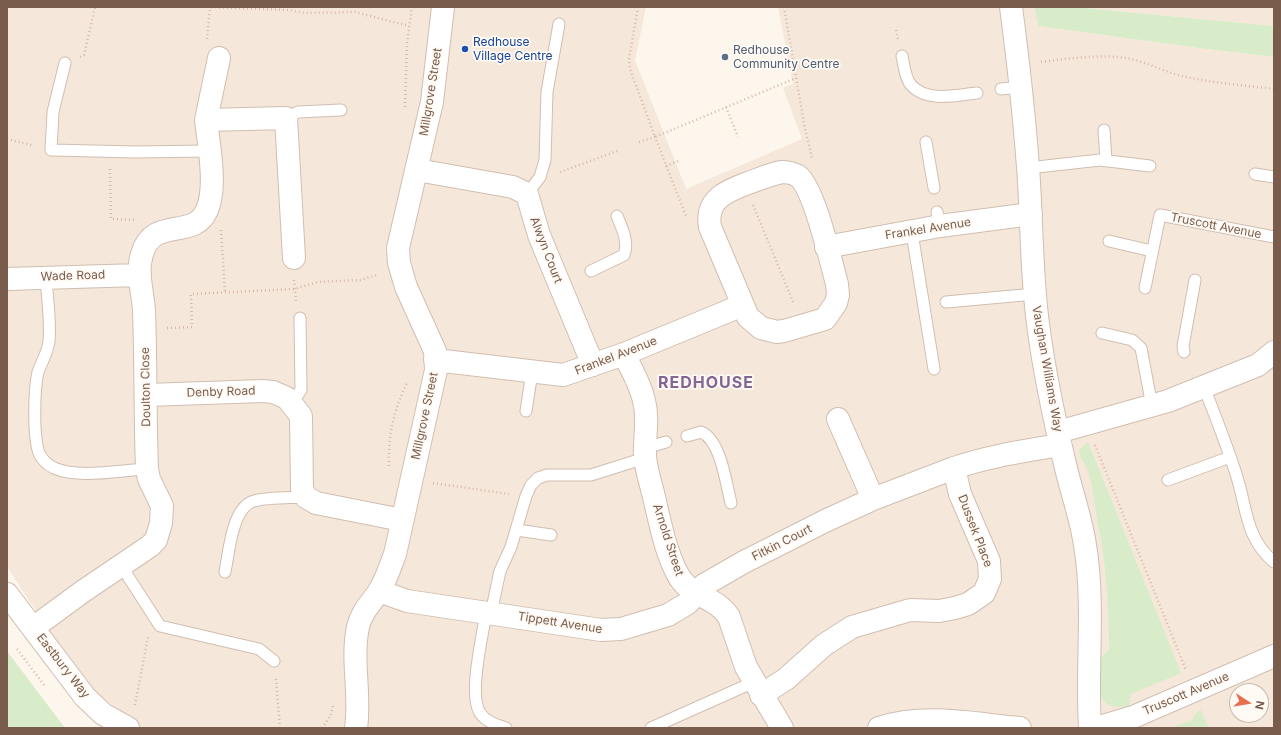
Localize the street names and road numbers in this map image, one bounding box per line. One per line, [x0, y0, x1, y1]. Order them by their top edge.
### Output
street label: Millgrove Street [417, 47, 445, 137]
street label: Truscott Avenue [1169, 210, 1263, 242]
street label: Alwyn Court [527, 215, 565, 285]
street label: Frankel Avenue [884, 215, 972, 243]
street label: Wade Road [40, 268, 106, 284]
street label: Vaughan Williams Way [1029, 305, 1065, 433]
street label: Frankel Avenue [573, 334, 659, 378]
street label: Doulton Close [138, 347, 154, 427]
street label: Millgrove Street [409, 371, 441, 461]
street label: Denby Road [186, 384, 256, 400]
street label: Dussek Place [955, 493, 995, 569]
street label: Arnold Street [650, 502, 686, 578]
street label: Fitkin Court [750, 522, 814, 564]
street label: Tippett Avenue [517, 609, 603, 637]
street label: Eastbury Way [33, 631, 93, 701]
street label: Truscott Avenue [1141, 669, 1231, 719]

